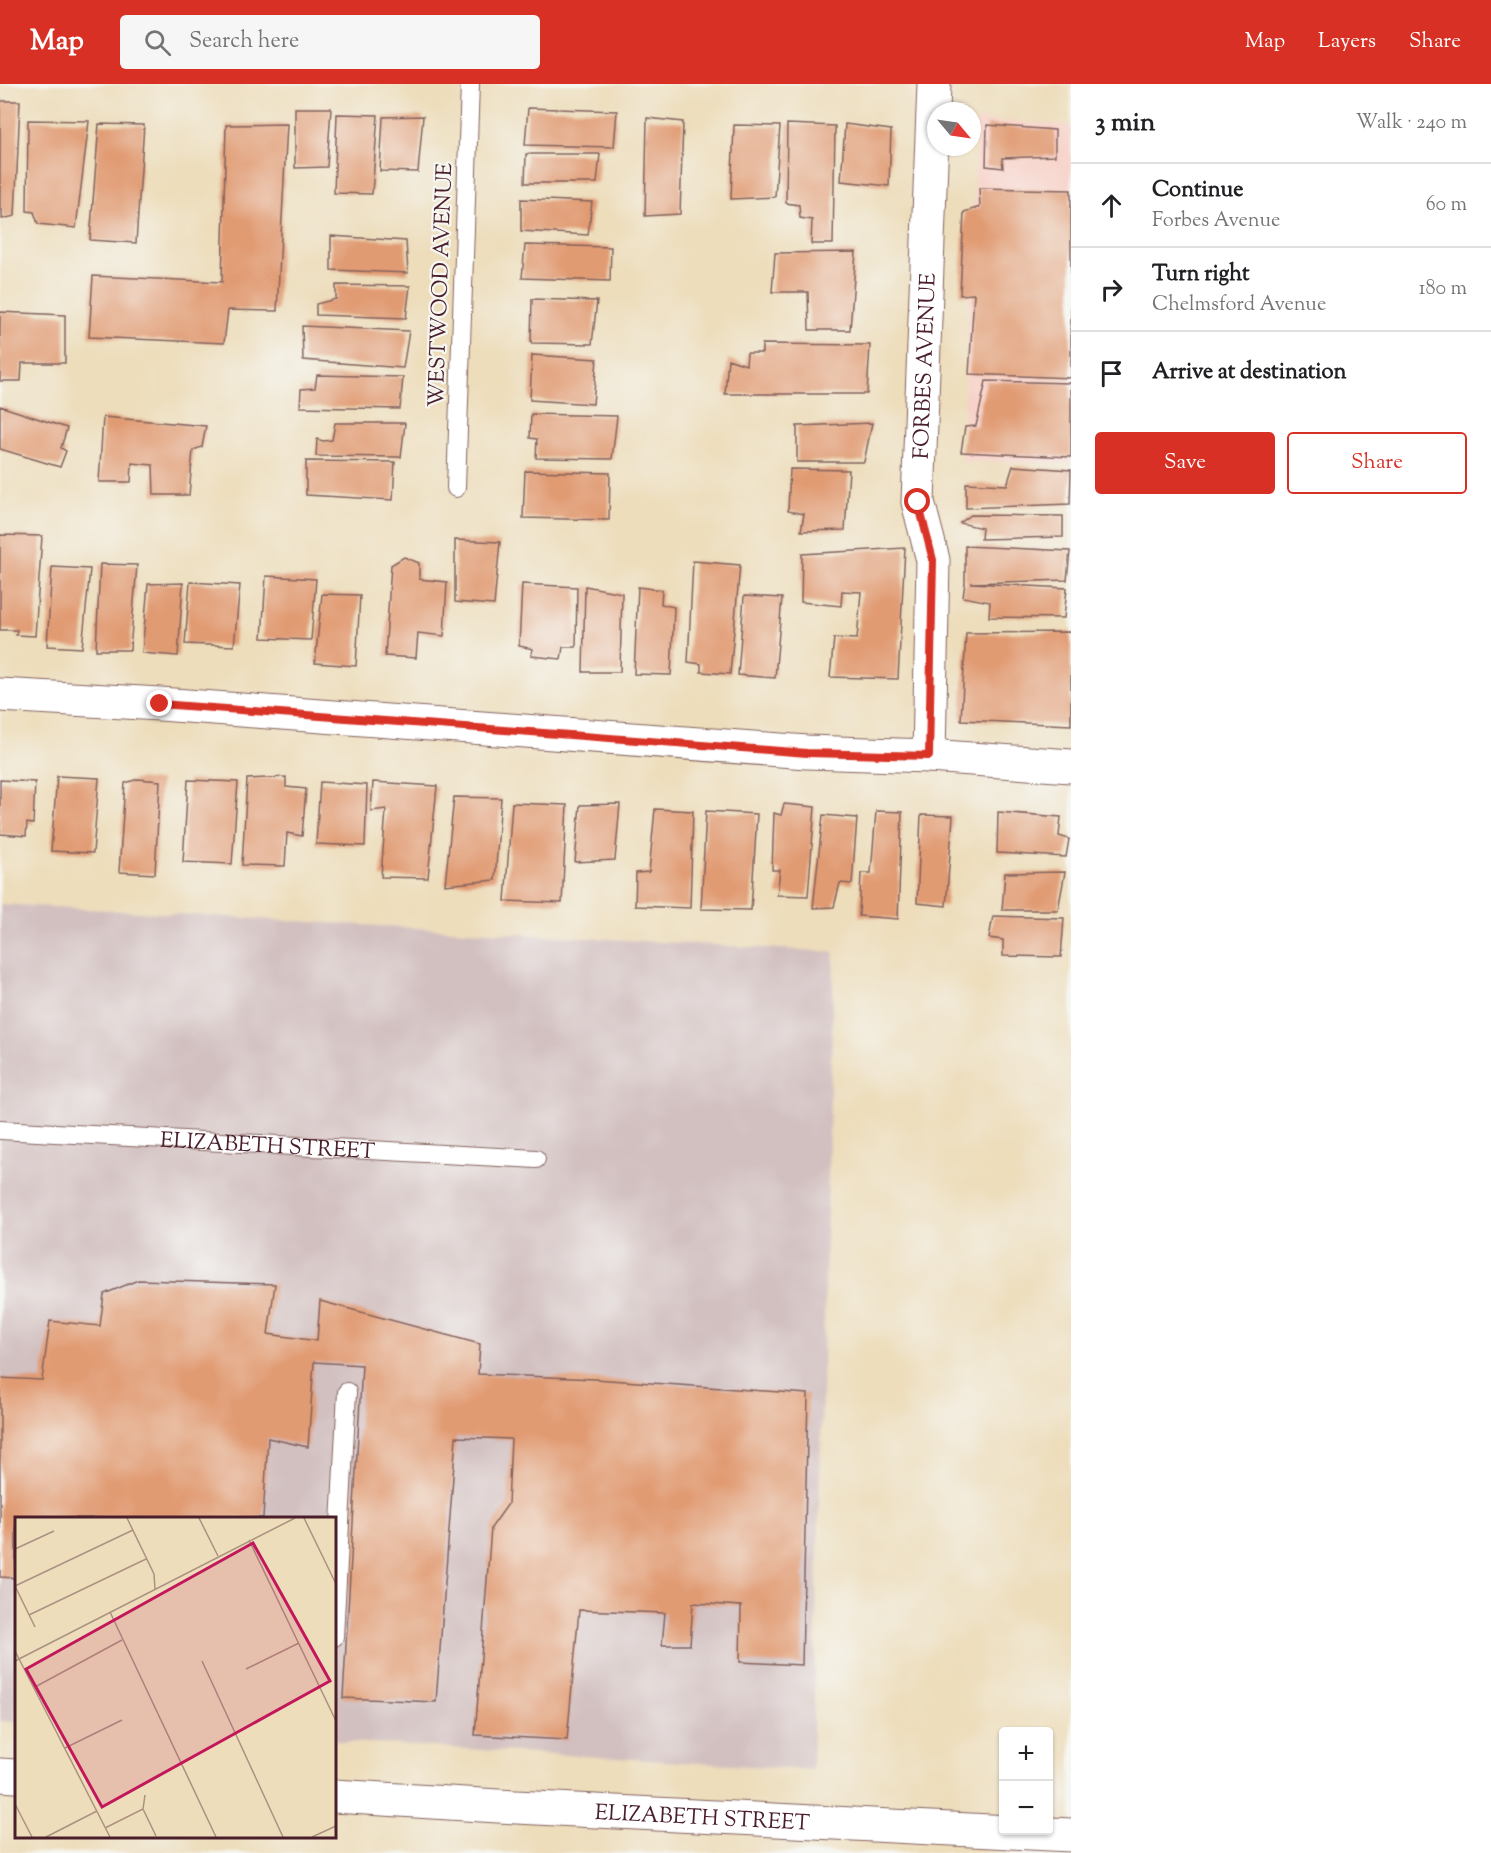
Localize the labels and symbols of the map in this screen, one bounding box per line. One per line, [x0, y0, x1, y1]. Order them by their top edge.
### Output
north arrow [927, 102, 981, 156]
street label: WESTWOOD AVENUE [422, 162, 462, 408]
street label: FORBES AVENUE [907, 272, 946, 460]
route start [904, 488, 930, 514]
route end [146, 690, 172, 716]
street label: ELIZABETH STREET [159, 1126, 376, 1169]
inset map [15, 1517, 336, 1838]
street label: ELIZABETH STREET [594, 1798, 811, 1841]

